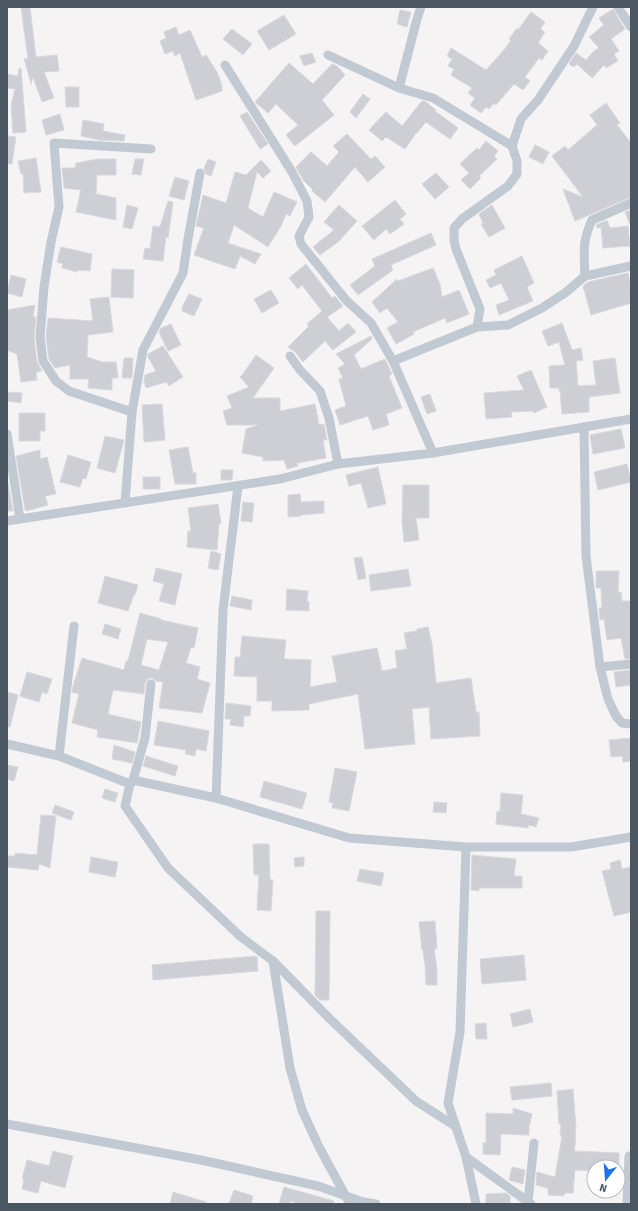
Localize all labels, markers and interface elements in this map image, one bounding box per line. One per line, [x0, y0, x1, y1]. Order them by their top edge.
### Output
north arrow [586, 1159, 626, 1199]
text: N [598, 1180, 609, 1196]

